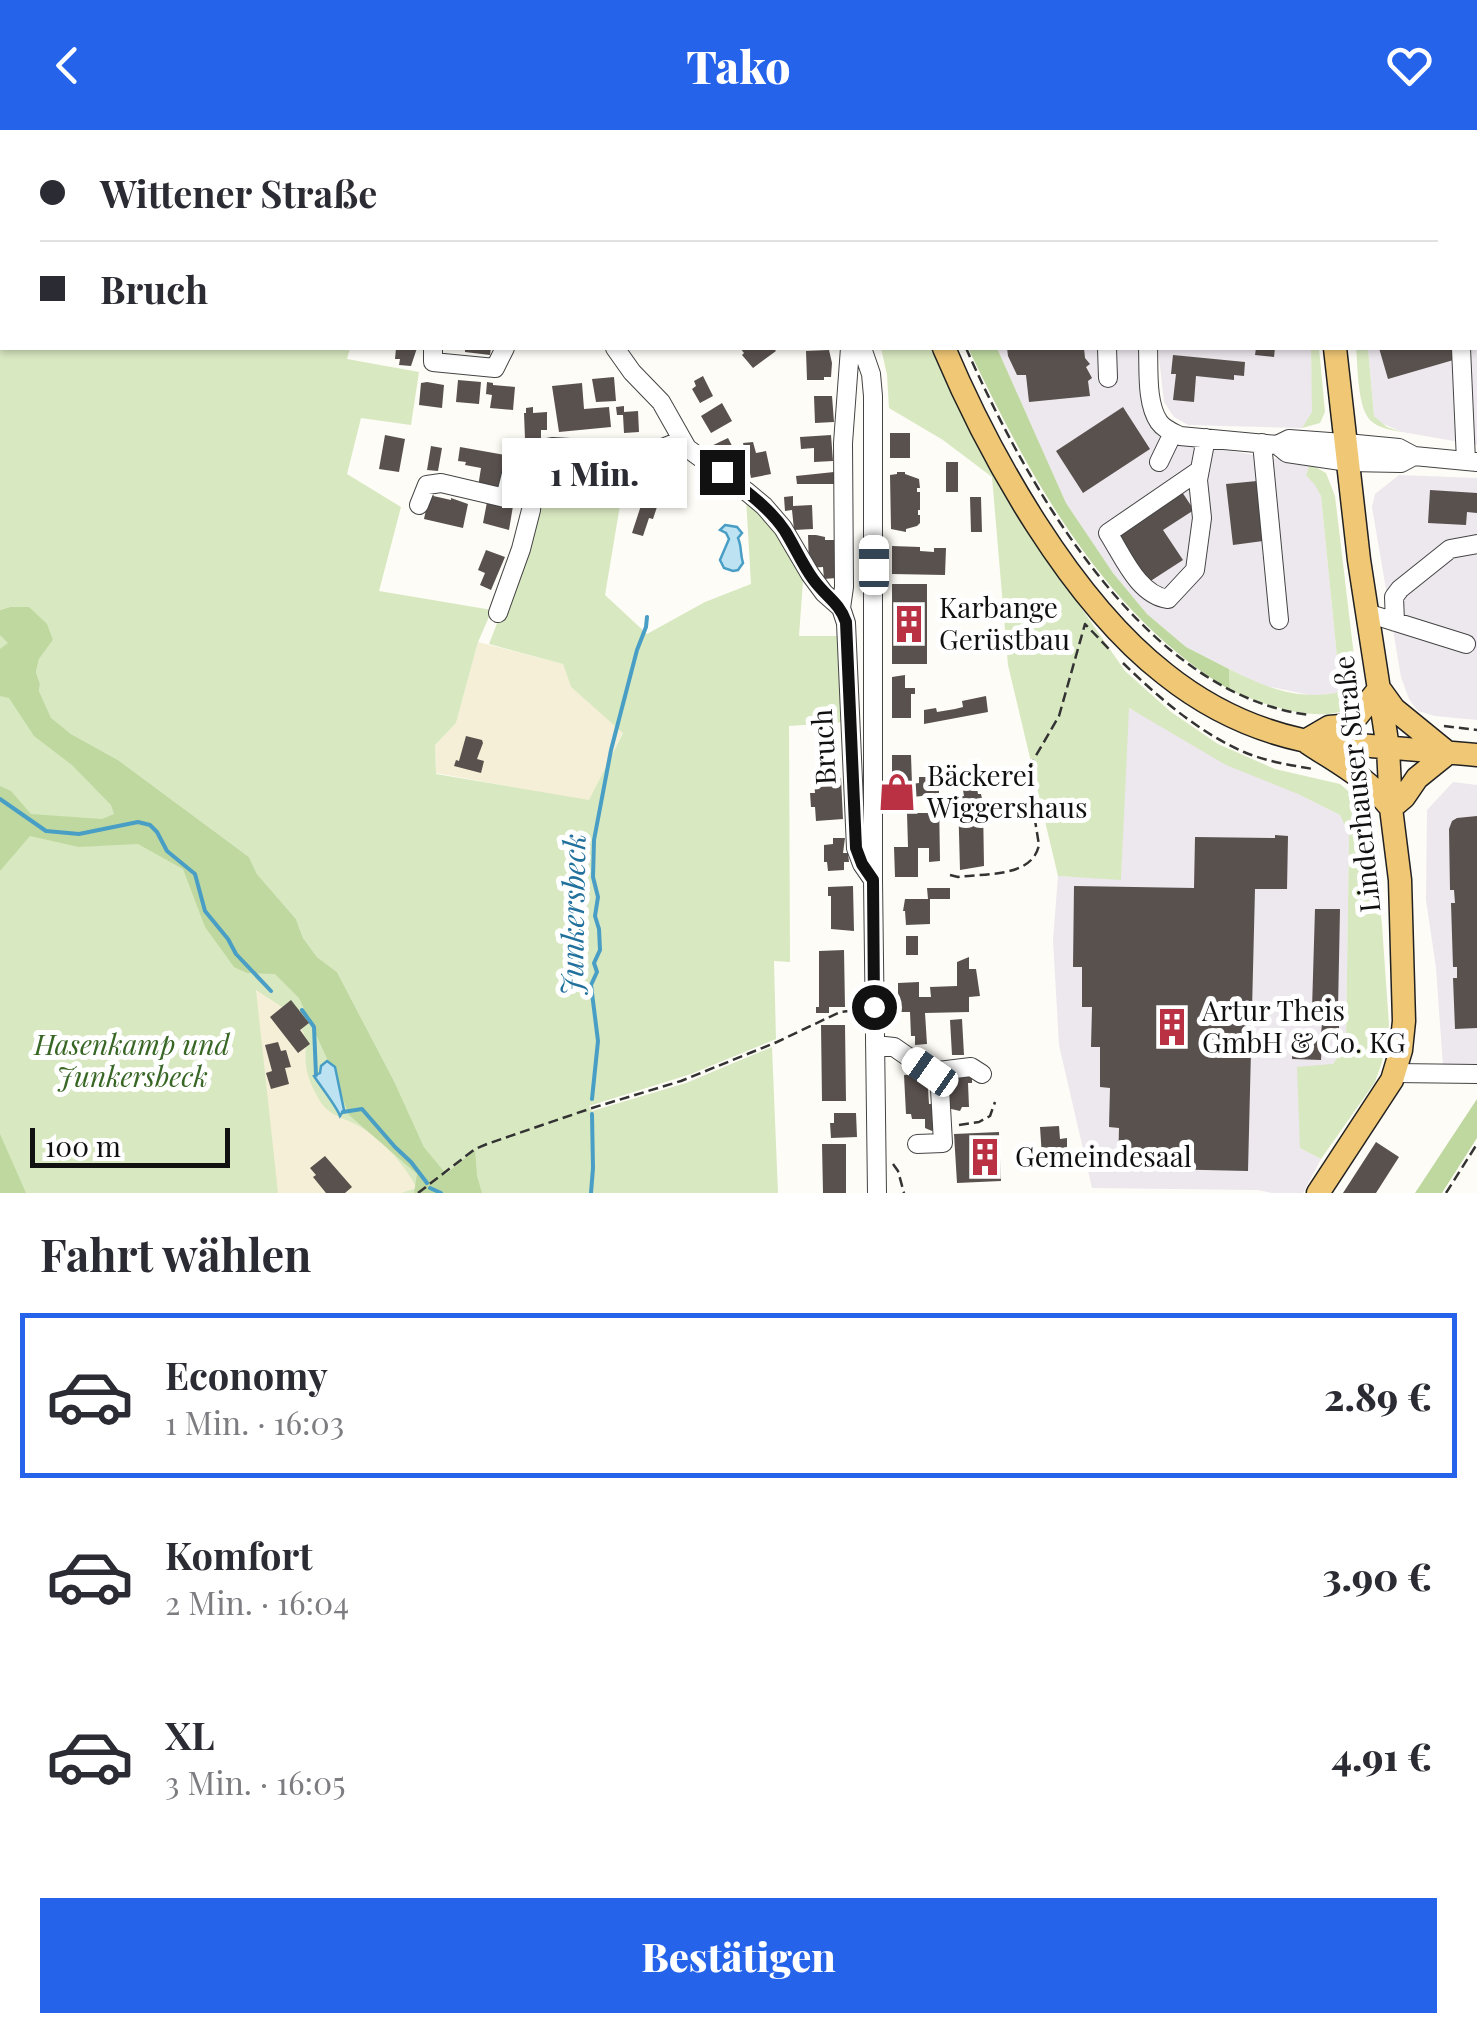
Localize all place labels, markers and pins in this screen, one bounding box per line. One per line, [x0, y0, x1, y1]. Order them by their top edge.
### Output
place label: Karbange Gerüstbau [939, 588, 1070, 657]
building icon: Karbange Gerüstbau [888, 603, 930, 645]
place label: Bäckerei Wiggershaus [926, 756, 1088, 825]
shop icon: Bäckerei Wiggershaus [876, 771, 918, 813]
place label: Artur Theis GmbH & Co. KG [1201, 991, 1406, 1060]
building icon: Artur Theis GmbH & Co. KG [1151, 1006, 1193, 1048]
building icon: Gemeindesaal [964, 1136, 1006, 1178]
place label: Gemeindesaal [1015, 1137, 1192, 1174]

